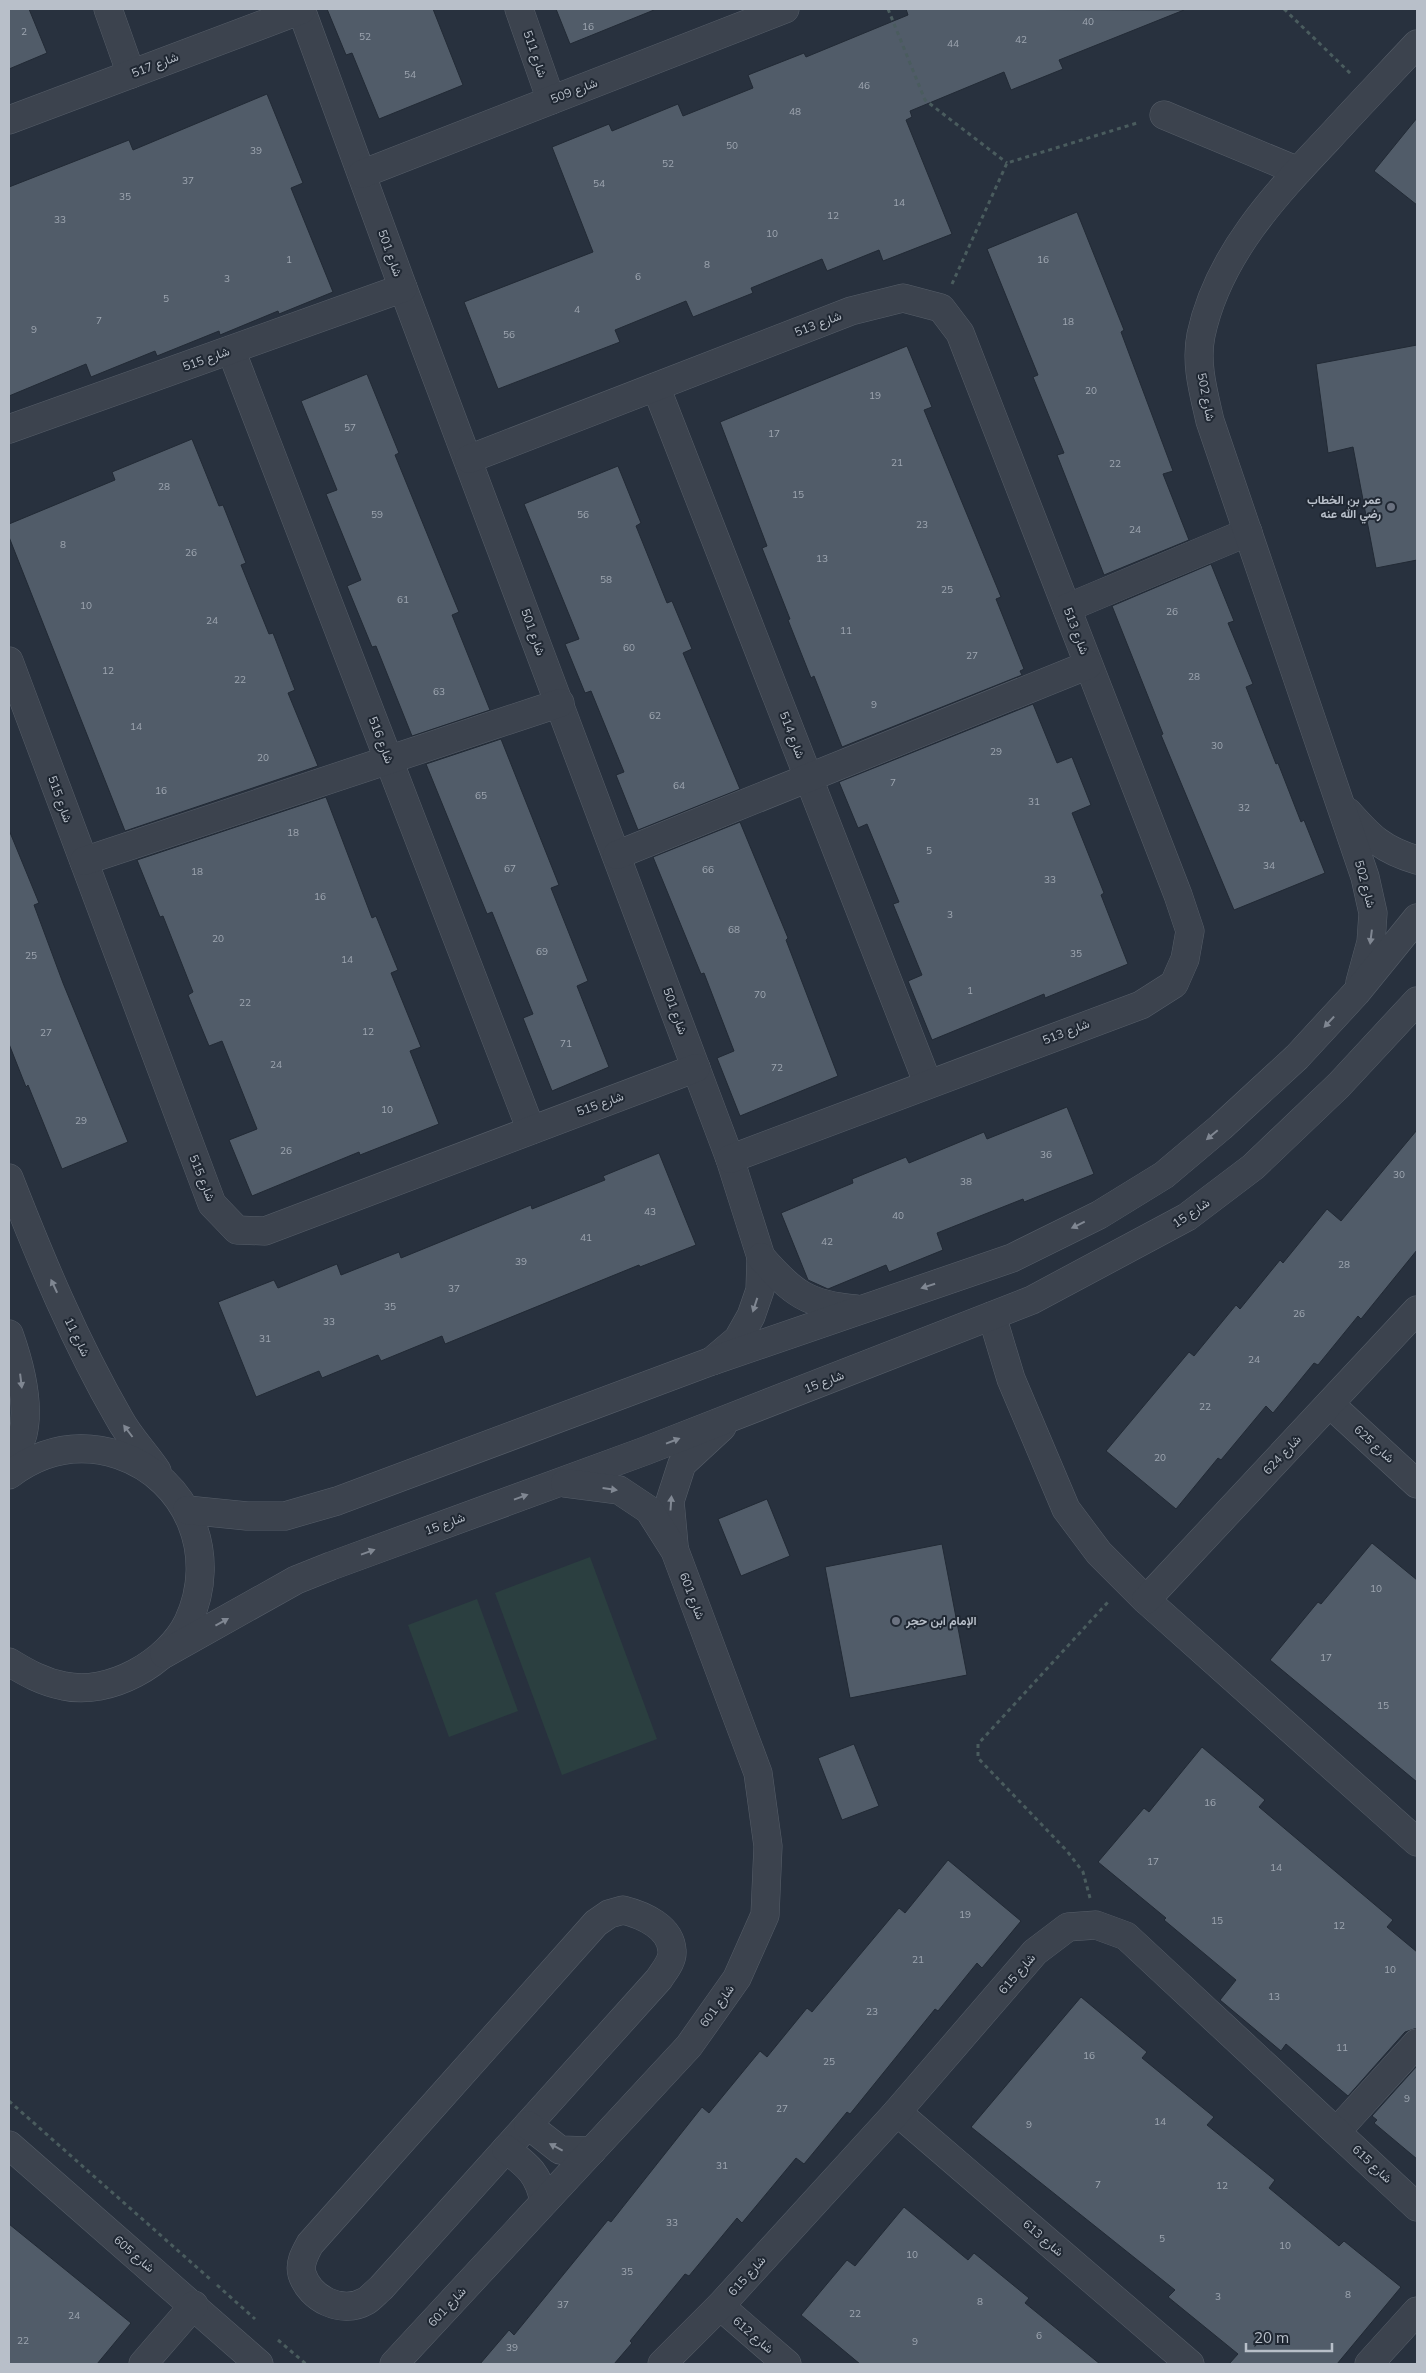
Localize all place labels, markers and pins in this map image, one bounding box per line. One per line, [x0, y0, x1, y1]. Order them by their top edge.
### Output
place label: عمر بن الخطاب رضي الله عنه [1307, 492, 1381, 524]
marker: عمر بن الخطاب رضي الله عنه [1385, 501, 1397, 513]
place label: الإمام ابن حجر [905, 1613, 977, 1629]
marker: الإمام ابن حجر [890, 1615, 902, 1627]

